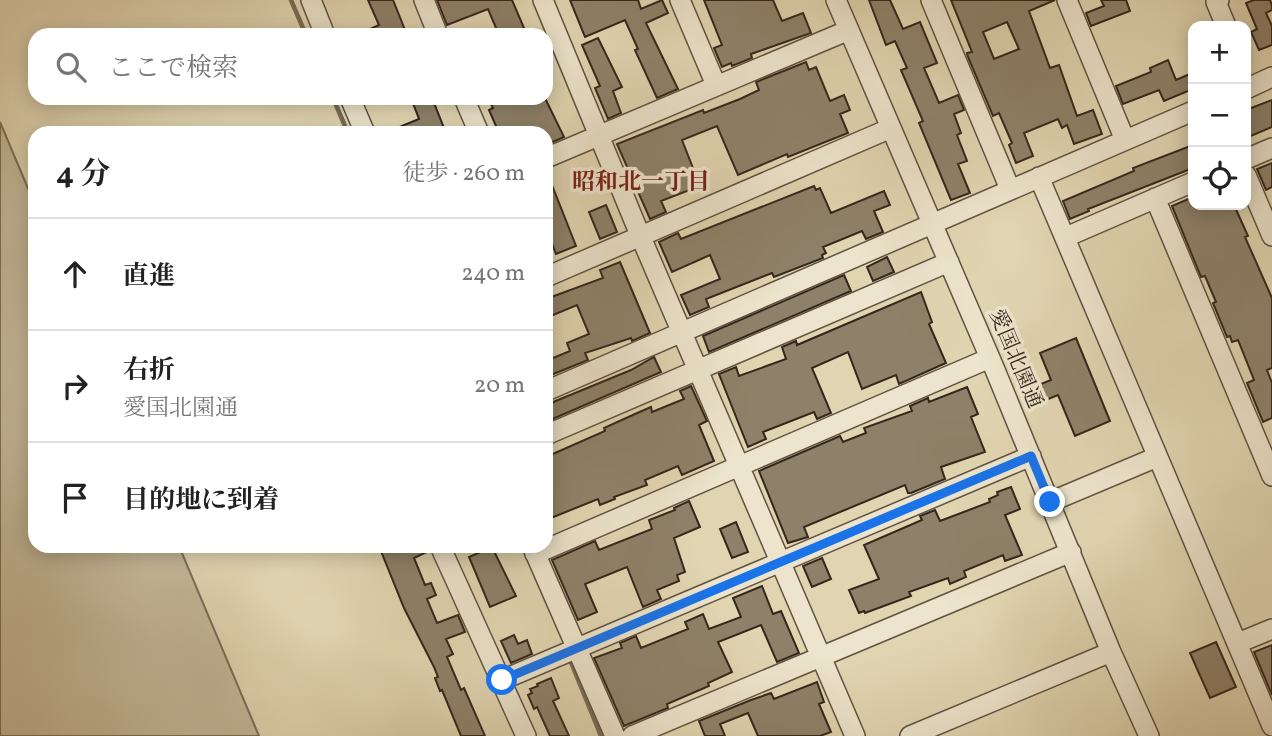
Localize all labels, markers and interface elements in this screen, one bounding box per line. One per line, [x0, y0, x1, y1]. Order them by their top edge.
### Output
map controls [1188, 21, 1251, 210]
button: + [1188, 21, 1251, 84]
search box [28, 28, 553, 105]
icon: search [52, 48, 90, 86]
text: ここで検索 [108, 51, 238, 87]
button: − [1188, 84, 1251, 147]
button: locate [1188, 147, 1251, 210]
text: 4 分 [56, 154, 110, 196]
text: 徒歩 · 260 m [403, 158, 525, 190]
district label: 昭和北一丁目 [572, 167, 710, 199]
icon: ahead [56, 255, 94, 293]
text: 240 m [461, 258, 525, 290]
text: 直進 [123, 259, 175, 295]
street label: 愛国北園通 [981, 305, 1049, 413]
text: 右折 [123, 353, 175, 389]
icon: right [56, 367, 94, 405]
text: 20 m [474, 370, 525, 402]
text: 愛国北園通 [123, 393, 238, 425]
icon: arrive [56, 479, 94, 517]
text: 目的地に到着 [123, 483, 279, 519]
route end [1034, 486, 1065, 517]
route start [486, 664, 517, 695]

